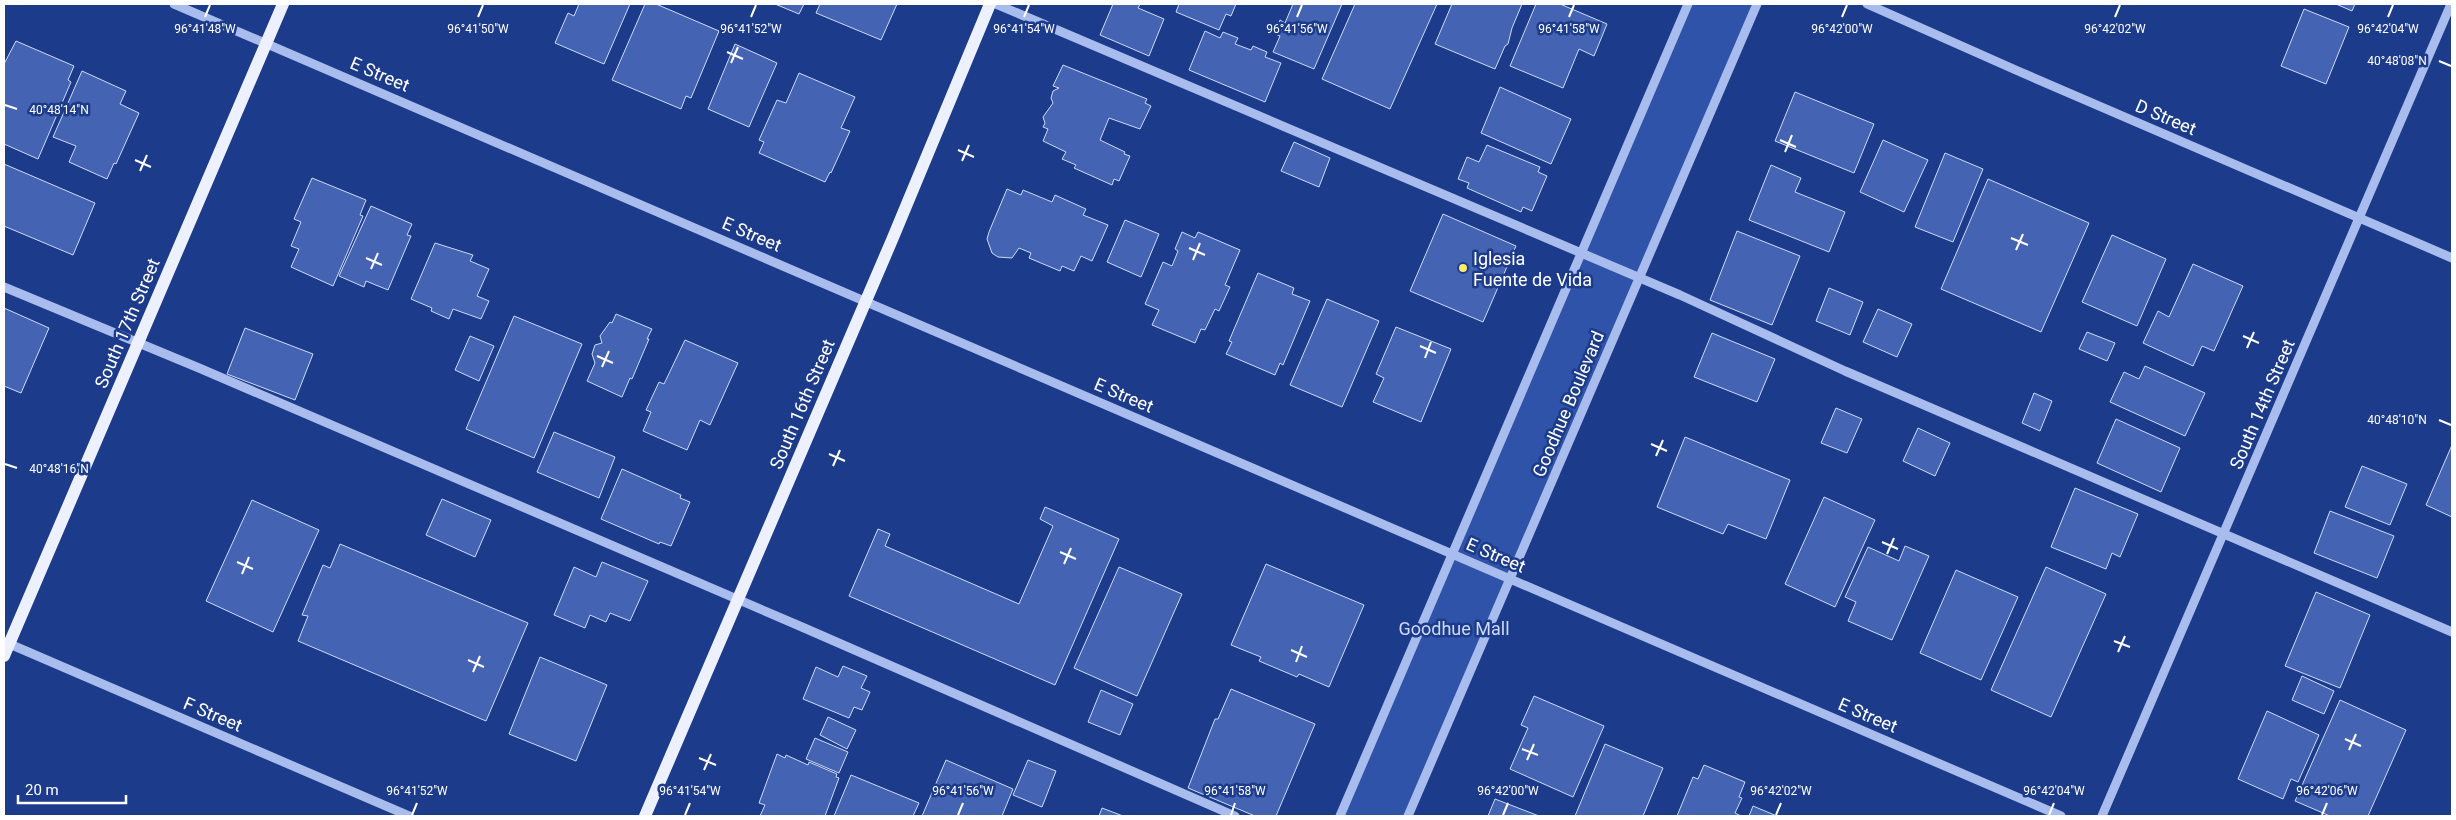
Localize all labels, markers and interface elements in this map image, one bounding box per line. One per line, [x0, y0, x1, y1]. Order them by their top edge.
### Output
text: 96°41'48"W [174, 22, 236, 36]
text: 96°41'50"W [447, 22, 509, 36]
text: 96°41'52"W [720, 22, 782, 36]
text: 96°41'54"W [993, 22, 1055, 36]
text: 96°41'56"W [1266, 22, 1328, 36]
text: 96°41'58"W [1538, 22, 1600, 36]
text: 96°42'00"W [1811, 22, 1873, 36]
text: 96°42'02"W [2084, 22, 2146, 36]
text: 96°42'04"W [2357, 22, 2419, 36]
street label: E Street [347, 52, 413, 96]
text: 40°48'08"N [2367, 54, 2427, 68]
street label: D Street [2133, 95, 2200, 139]
text: 40°48'14"N [29, 103, 89, 117]
street label: E Street [719, 212, 785, 256]
place label: Iglesia Fuente de Vida [1473, 248, 1592, 290]
street label: South 17th Street [90, 255, 164, 391]
marker: Iglesia Fuente de Vida [1457, 262, 1469, 274]
street label: Goodhue Boulevard [1528, 328, 1608, 480]
street label: South 16th Street [765, 336, 839, 472]
street label: South 14th Street [2225, 336, 2299, 472]
street label: E Street [1091, 373, 1157, 417]
text: 40°48'10"N [2367, 413, 2427, 427]
text: 40°48'16"N [29, 462, 89, 476]
street label: E Street [1463, 533, 1529, 577]
park label: Goodhue Mall [1398, 618, 1510, 639]
street label: F Street [180, 692, 246, 736]
street label: E Street [1835, 693, 1901, 737]
scale bar [18, 772, 125, 804]
text: 20 m [25, 781, 59, 799]
text: 96°41'52"W [386, 784, 448, 798]
text: 96°41'54"W [659, 784, 721, 798]
text: 96°41'56"W [932, 784, 994, 798]
text: 96°41'58"W [1204, 784, 1266, 798]
text: 96°42'00"W [1477, 784, 1539, 798]
text: 96°42'02"W [1750, 784, 1812, 798]
text: 96°42'04"W [2023, 784, 2085, 798]
text: 96°42'06"W [2296, 784, 2358, 798]

